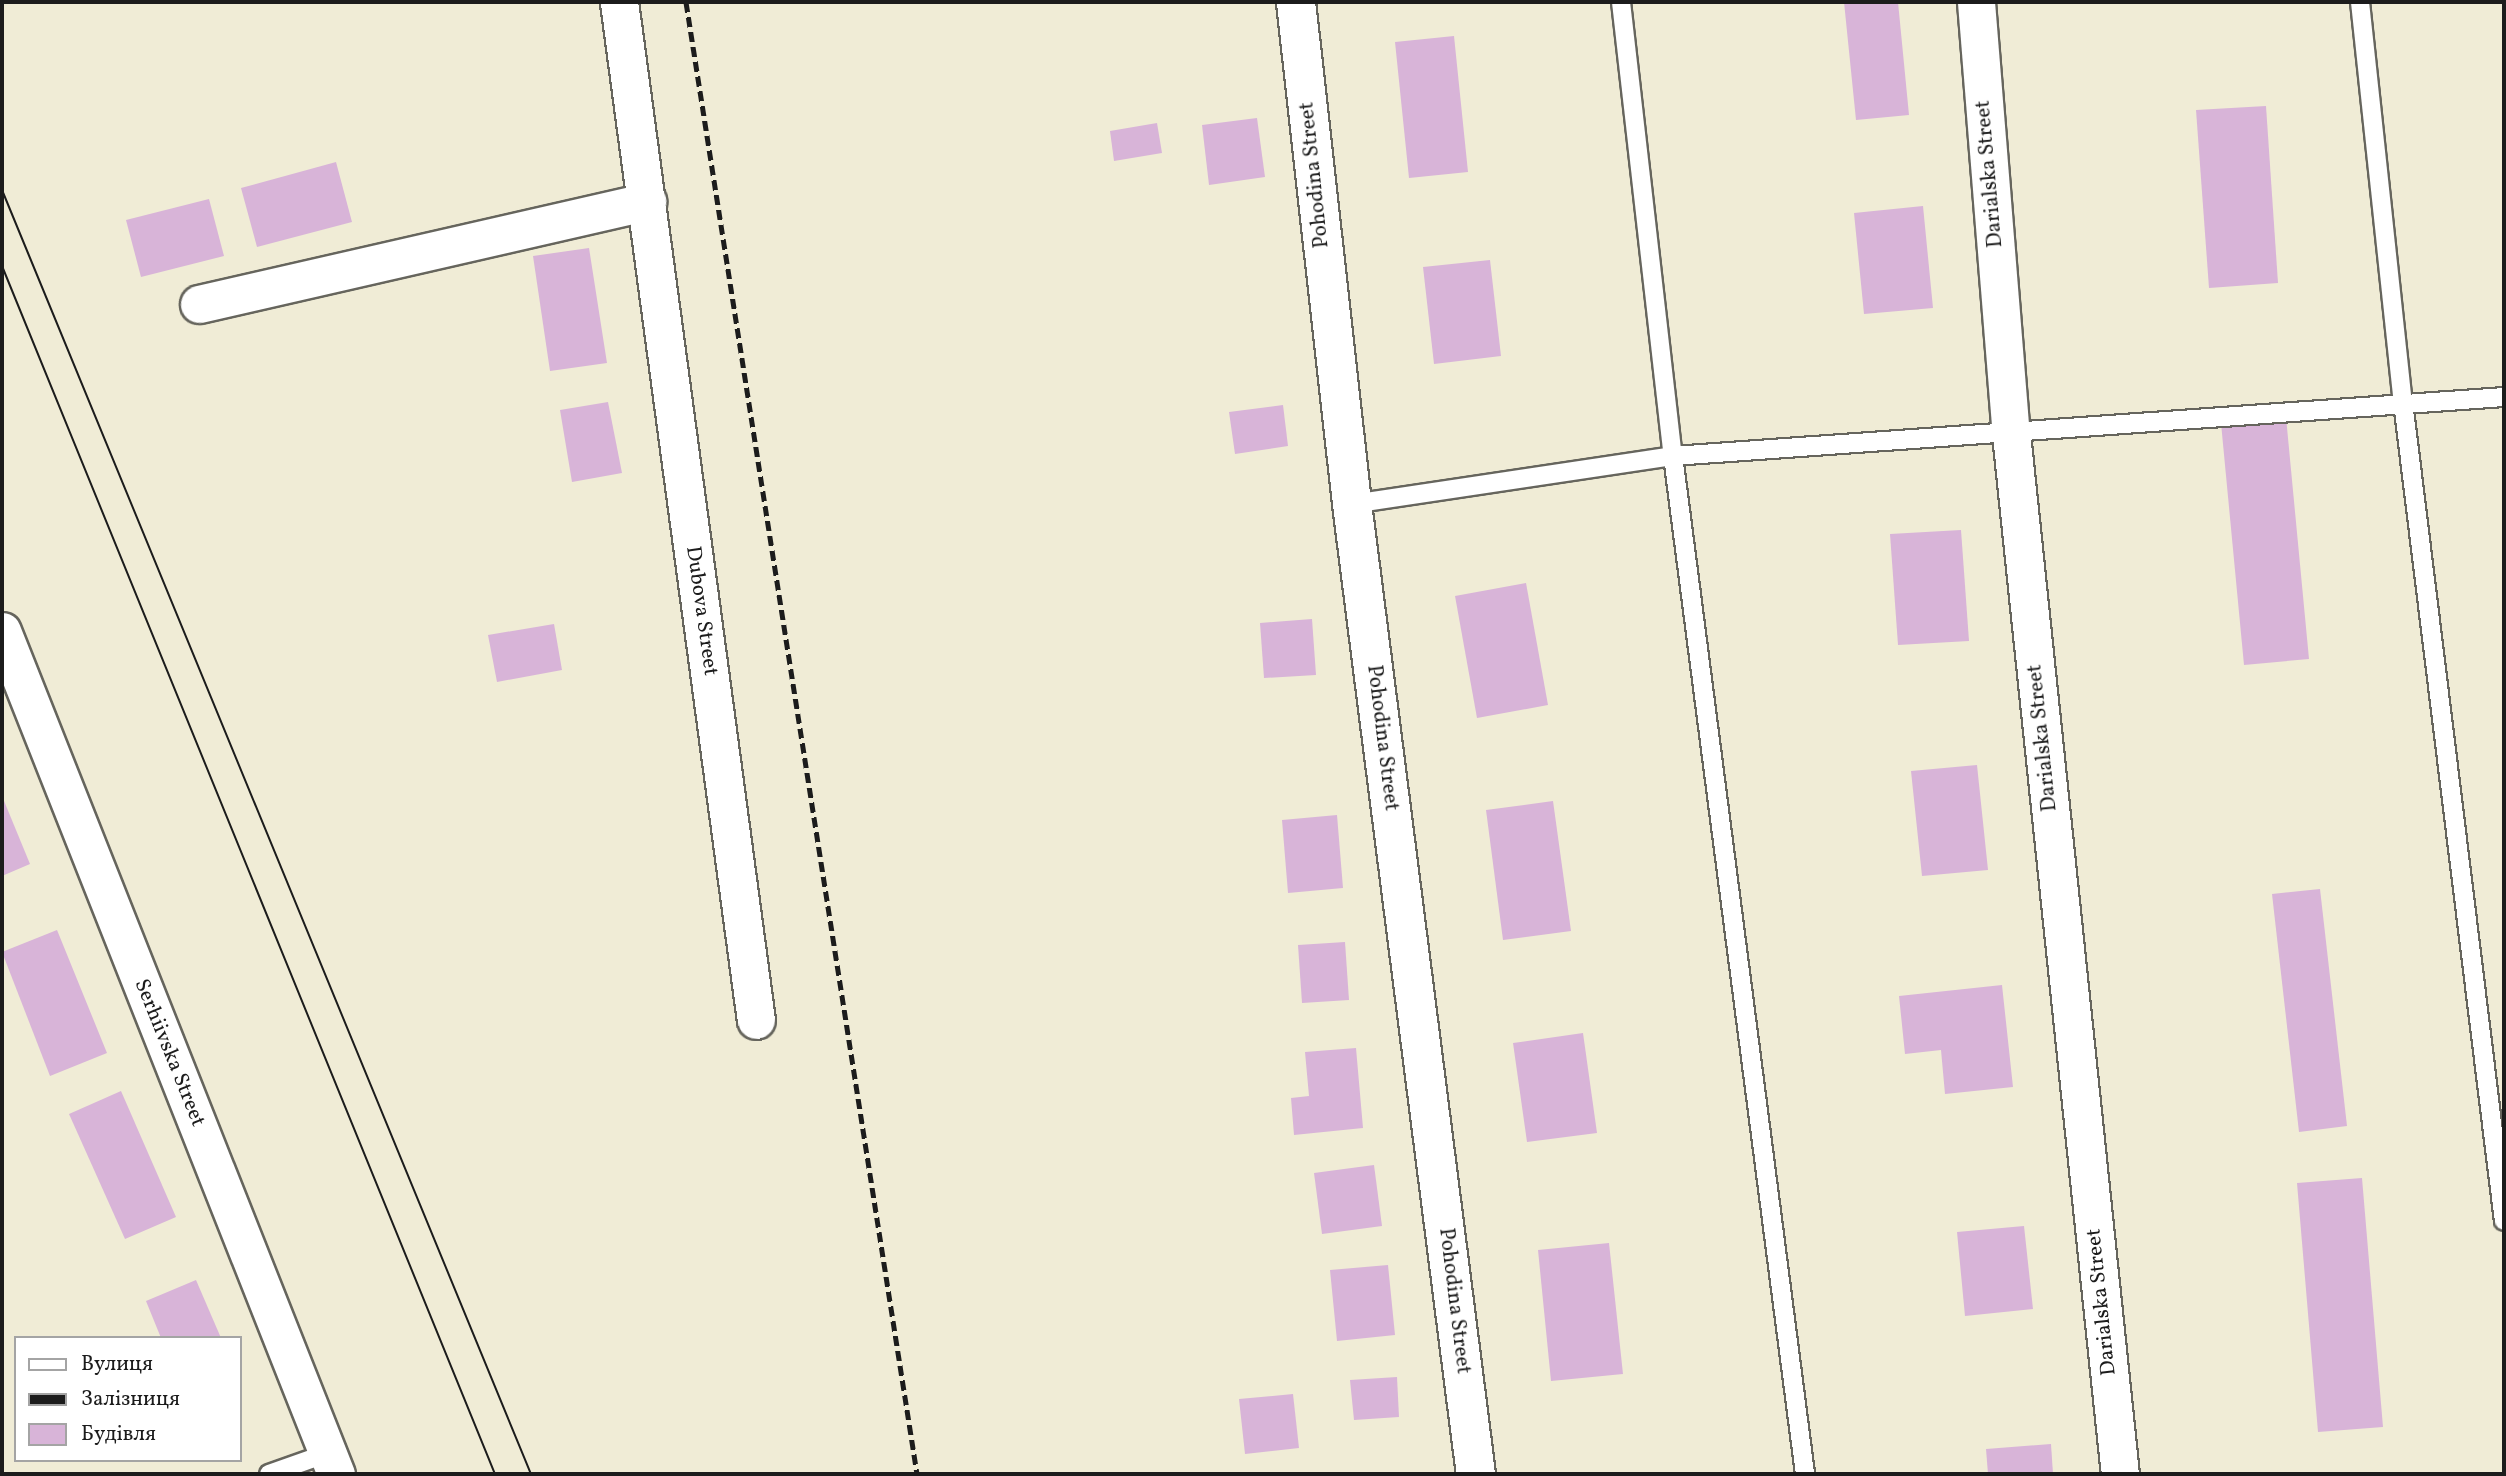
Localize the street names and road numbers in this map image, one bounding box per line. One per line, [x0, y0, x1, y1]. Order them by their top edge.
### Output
street label: Darialska Street [1971, 99, 2009, 249]
street label: Pohodina Street [1295, 101, 1335, 249]
street label: Dubova Street [679, 545, 723, 677]
street label: Darialska Street [2023, 663, 2063, 813]
street label: Pohodina Street [1361, 664, 1403, 812]
street label: Serhiivska Street [128, 976, 210, 1130]
street label: Pohodina Street [1433, 1227, 1475, 1375]
street label: Darialska Street [2082, 1227, 2122, 1377]

